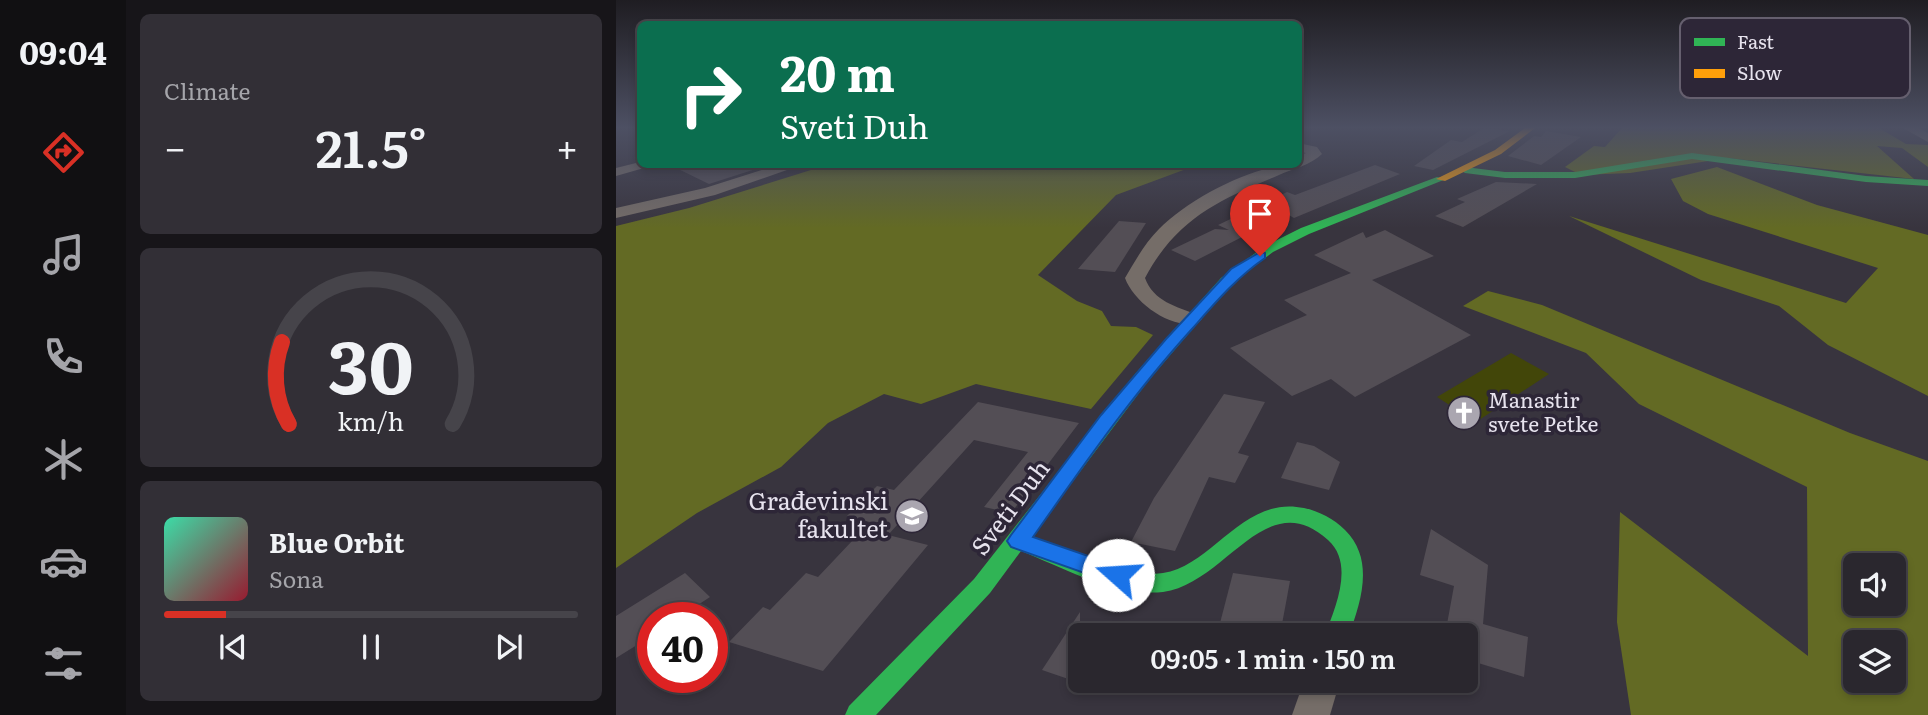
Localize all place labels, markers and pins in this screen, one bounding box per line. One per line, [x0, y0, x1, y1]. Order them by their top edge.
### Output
pin [1230, 184, 1290, 256]
place label: Manastir svete Petke [1488, 383, 1599, 438]
church icon: Manastir svete Petke [1445, 394, 1483, 432]
place label: Građevinski fakultet [748, 482, 888, 545]
school or university icon: Građevinski fakultet [893, 497, 931, 535]

